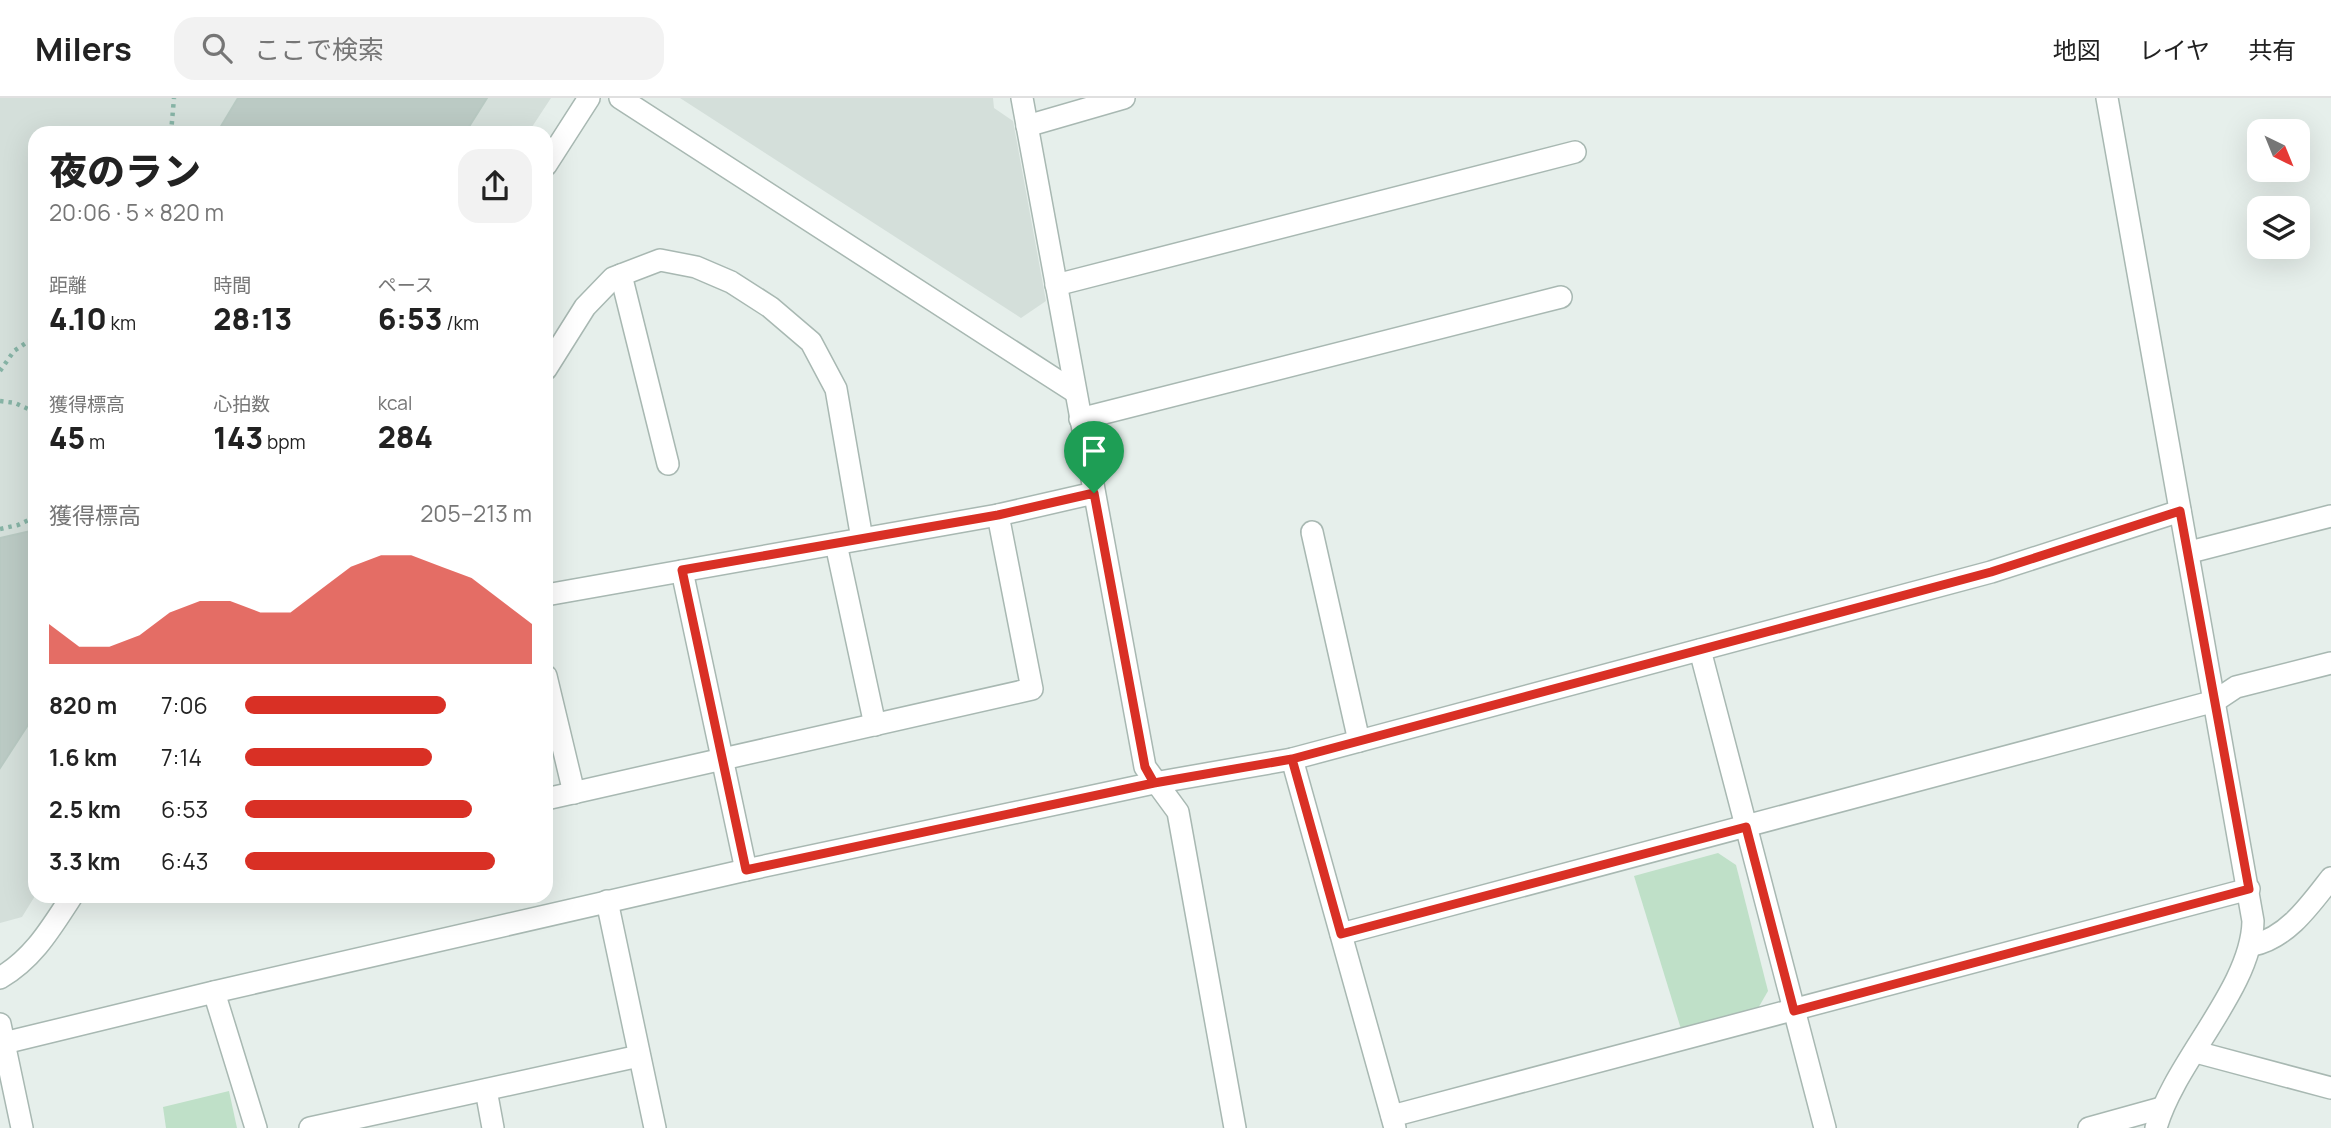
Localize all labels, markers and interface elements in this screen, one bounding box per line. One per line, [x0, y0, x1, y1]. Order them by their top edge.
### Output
search box [174, 17, 664, 80]
text: Milers [35, 26, 132, 71]
icon: search [198, 29, 236, 67]
text: ここで検索 [254, 31, 384, 67]
text: 地図 [2053, 33, 2101, 66]
text: レイヤ [2139, 33, 2210, 66]
text: 共有 [2248, 33, 2296, 66]
north arrow [2247, 119, 2310, 182]
map controls [2247, 119, 2310, 259]
text: 夜のラン [49, 144, 201, 196]
button: share [458, 149, 532, 223]
text: 20:06 · 5 × 820 m [49, 196, 224, 228]
button: layers [2247, 196, 2310, 259]
text: 距離 [49, 272, 87, 298]
text: 時間 [213, 272, 251, 298]
text: ペース [378, 272, 434, 298]
text: 4.10 [49, 298, 107, 339]
text: 28:13 [213, 298, 292, 339]
text: 6:53 [378, 298, 442, 339]
text: km [107, 310, 136, 336]
text: /km [442, 310, 479, 336]
text: kcal [378, 390, 412, 416]
text: 獲得標高 [49, 391, 125, 417]
text: 心拍数 [213, 391, 270, 417]
text: 284 [378, 416, 433, 457]
text: 45 [49, 417, 85, 458]
text: 143 [213, 417, 263, 458]
pin [1064, 421, 1124, 493]
text: m [85, 429, 105, 455]
text: bpm [263, 429, 306, 455]
icon: arrive [1075, 432, 1113, 470]
text: 205–213 m [420, 497, 532, 529]
text: 獲得標高 [49, 499, 141, 531]
text: 820 m [49, 689, 117, 721]
text: 7:06 [161, 689, 208, 721]
text: 1.6 km [49, 741, 117, 773]
text: 7:14 [161, 741, 202, 773]
text: 2.5 km [49, 793, 121, 825]
text: 6:53 [161, 793, 208, 825]
text: 3.3 km [49, 845, 120, 877]
text: 6:43 [161, 845, 208, 877]

